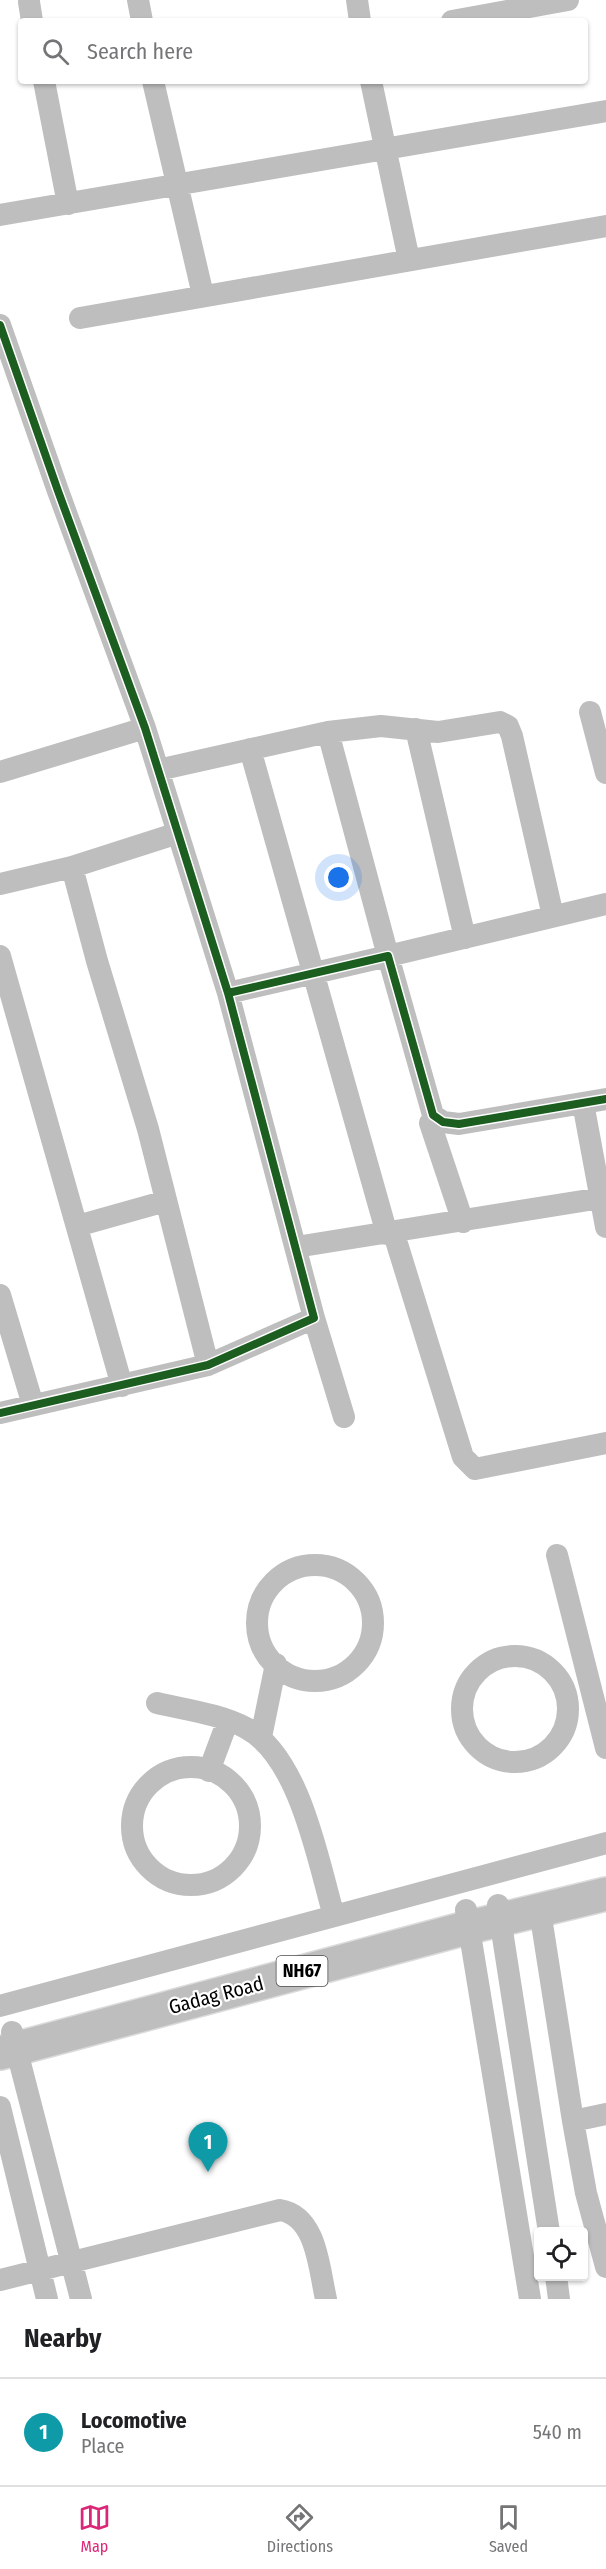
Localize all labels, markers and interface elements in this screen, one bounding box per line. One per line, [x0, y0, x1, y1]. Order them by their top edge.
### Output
search box [18, 18, 588, 84]
icon: search [39, 35, 72, 68]
text: Search here [87, 38, 193, 65]
your location [324, 863, 353, 892]
road number: NH67 [276, 1956, 328, 1986]
street label: Gadag Road [166, 1971, 266, 2019]
pin: 1 [188, 2122, 228, 2172]
map controls [534, 2227, 588, 2281]
button: locate [534, 2227, 588, 2281]
text: Nearby [24, 2323, 101, 2354]
text: Locomotive [81, 2407, 187, 2434]
text: 1 [39, 2420, 48, 2444]
text: 540 m [533, 2420, 582, 2444]
text: Place [81, 2434, 124, 2458]
tab: Map [78, 2501, 111, 2556]
tab: Directions [267, 2501, 333, 2556]
tab: Saved [489, 2501, 528, 2556]

